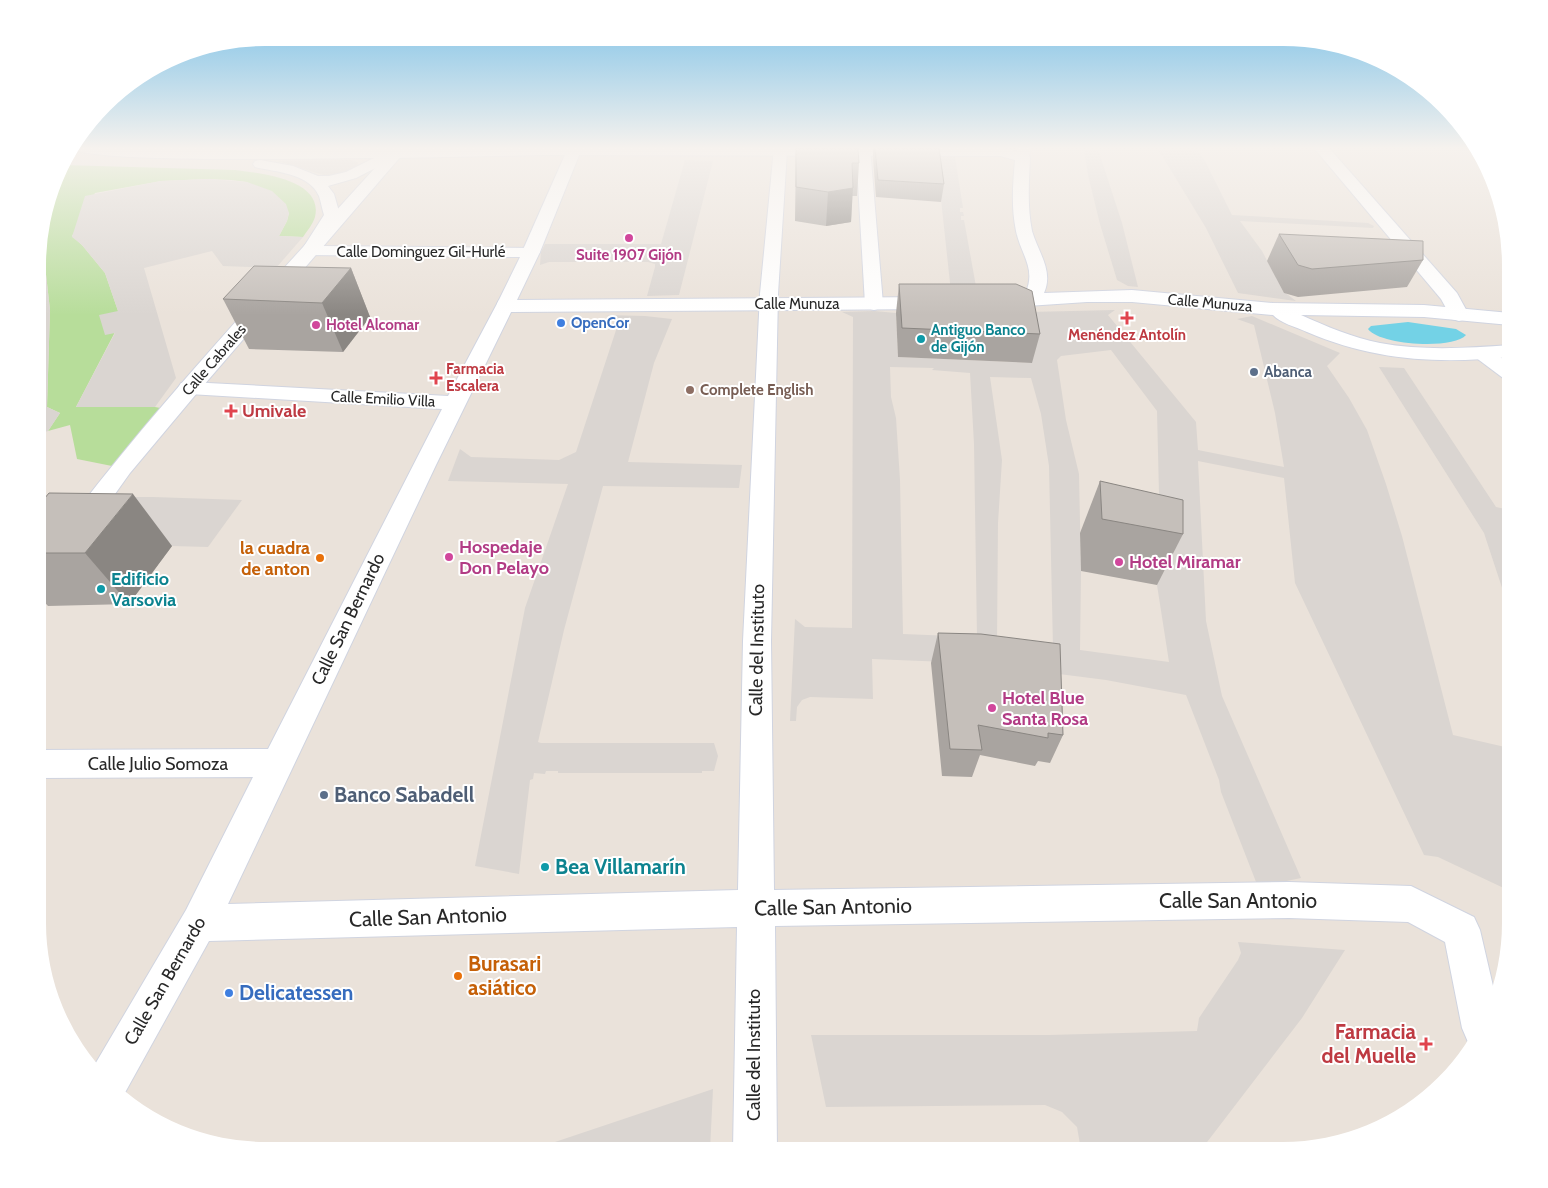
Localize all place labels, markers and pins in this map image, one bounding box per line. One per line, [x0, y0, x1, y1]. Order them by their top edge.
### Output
marker: Suite 1907 Gijón [623, 232, 635, 244]
place label: Suite 1907 Gijón [576, 246, 682, 264]
marker: Menéndez Antolín [1121, 312, 1133, 324]
place label: OpenCor [571, 314, 629, 332]
place label: Hotel Alcomar [326, 316, 419, 334]
marker: OpenCor [555, 317, 567, 329]
marker: Hotel Alcomar [310, 319, 322, 331]
place label: Antiguo Banco de Gijón [931, 321, 1026, 356]
place label: Menéndez Antolín [1068, 326, 1186, 344]
marker: Antiguo Banco de Gijón [915, 333, 927, 345]
place label: Farmacia Escalera [446, 360, 505, 395]
place label: Abanca [1264, 363, 1313, 381]
marker: Abanca [1248, 366, 1260, 378]
marker: Farmacia Escalera [430, 372, 442, 384]
place label: Complete English [700, 381, 813, 399]
marker: Complete English [684, 384, 696, 396]
place label: Umivale [242, 400, 306, 422]
marker: Umivale [224, 404, 238, 418]
place label: Hospedaje Don Pelayo [459, 536, 549, 579]
place label: la cuadra de anton [240, 537, 310, 580]
marker: Hospedaje Don Pelayo [443, 551, 455, 563]
place label: Hotel Miramar [1129, 551, 1241, 573]
marker: la cuadra de anton [314, 552, 326, 564]
marker: Hotel Miramar [1113, 556, 1125, 568]
place label: Edificio Varsovia [111, 568, 176, 611]
marker: Edificio Varsovia [95, 583, 107, 595]
place label: Hotel Blue Santa Rosa [1002, 687, 1088, 730]
marker: Hotel Blue Santa Rosa [986, 702, 998, 714]
place label: Banco Sabadell [334, 782, 475, 807]
marker: Banco Sabadell [318, 789, 330, 801]
place label: Bea Villamarín [555, 854, 686, 879]
marker: Bea Villamarín [539, 861, 551, 873]
place label: Burasari asiático [468, 951, 541, 1000]
marker: Burasari asiático [452, 970, 464, 982]
place label: Delicatessen [239, 980, 353, 1005]
marker: Delicatessen [223, 987, 235, 999]
place label: Farmacia del Muelle [1322, 1019, 1417, 1068]
marker: Farmacia del Muelle [1420, 1038, 1432, 1050]

